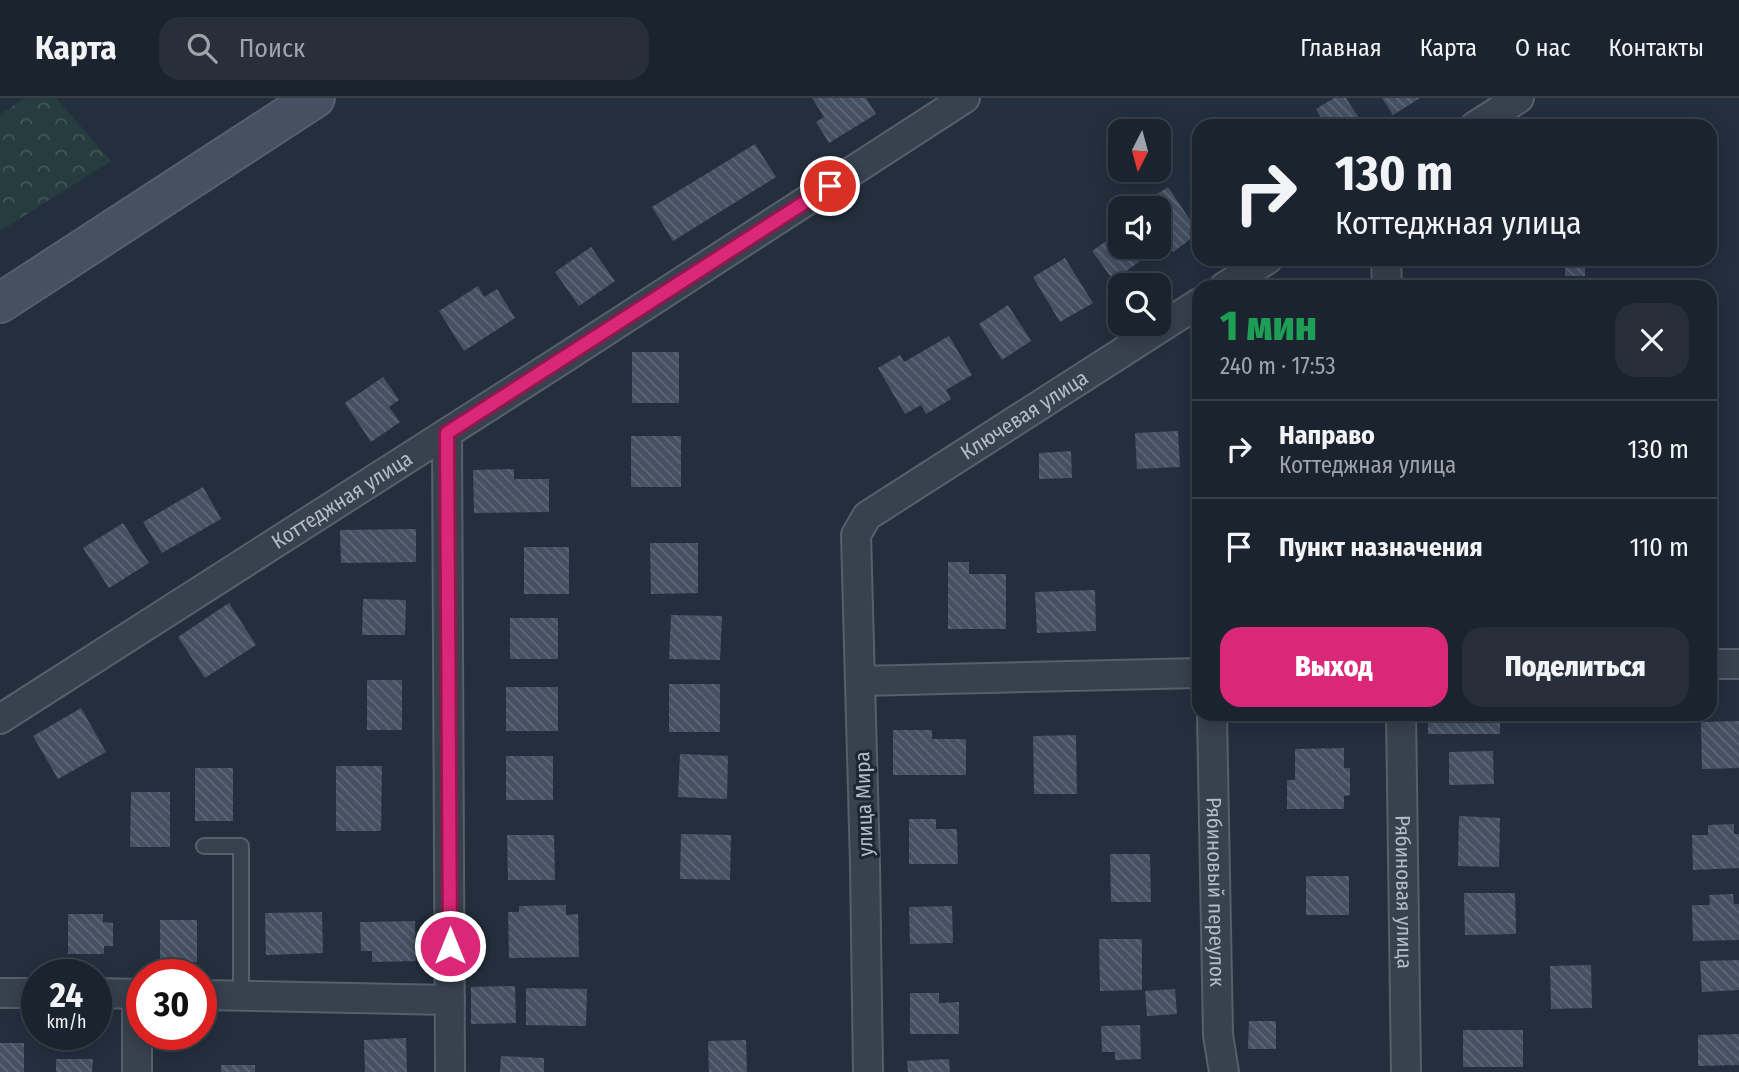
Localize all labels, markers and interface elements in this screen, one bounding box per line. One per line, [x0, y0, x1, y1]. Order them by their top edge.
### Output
search box [159, 17, 649, 80]
text: Карта [35, 28, 117, 68]
icon: search [183, 29, 221, 67]
text: Поиск [239, 33, 305, 64]
text: Главная [1300, 34, 1382, 62]
text: Карта [1420, 34, 1477, 62]
text: О нас [1515, 34, 1570, 62]
text: Контакты [1608, 34, 1704, 62]
north arrow [1108, 119, 1171, 182]
map controls [1108, 119, 1171, 336]
text: 130 m [1335, 144, 1453, 203]
icon: right [1220, 147, 1311, 238]
pin [800, 156, 860, 216]
icon: arrive [811, 167, 849, 205]
button: sound [1108, 196, 1171, 259]
text: Коттеджная улица [1335, 204, 1582, 242]
button: search [1108, 273, 1171, 336]
text: 1 мин [1220, 301, 1317, 351]
button: close [1615, 303, 1689, 377]
text: 240 m · 17:53 [1220, 352, 1336, 380]
street label: Ключевая улица [956, 365, 1093, 466]
text: Направо [1279, 420, 1375, 451]
icon: right [1220, 430, 1258, 468]
text: 130 m [1627, 434, 1689, 465]
street label: Коттеджная улица [267, 446, 417, 555]
text: Коттеджная улица [1279, 451, 1456, 479]
icon: arrive [1220, 528, 1258, 566]
text: Пункт назначения [1279, 532, 1483, 563]
text: 110 m [1629, 532, 1689, 563]
button: Выход [1220, 627, 1448, 707]
button: Поделиться [1462, 627, 1689, 707]
street label: улица Мира [849, 751, 879, 857]
street label: Рябиновый переулок [1201, 797, 1230, 987]
street label: Рябиновая улица [1389, 815, 1418, 969]
position arrow [413, 909, 487, 983]
speed limit sign: 30 [126, 959, 217, 1050]
text: 24 [50, 974, 83, 1016]
text: km/h [46, 1011, 87, 1033]

